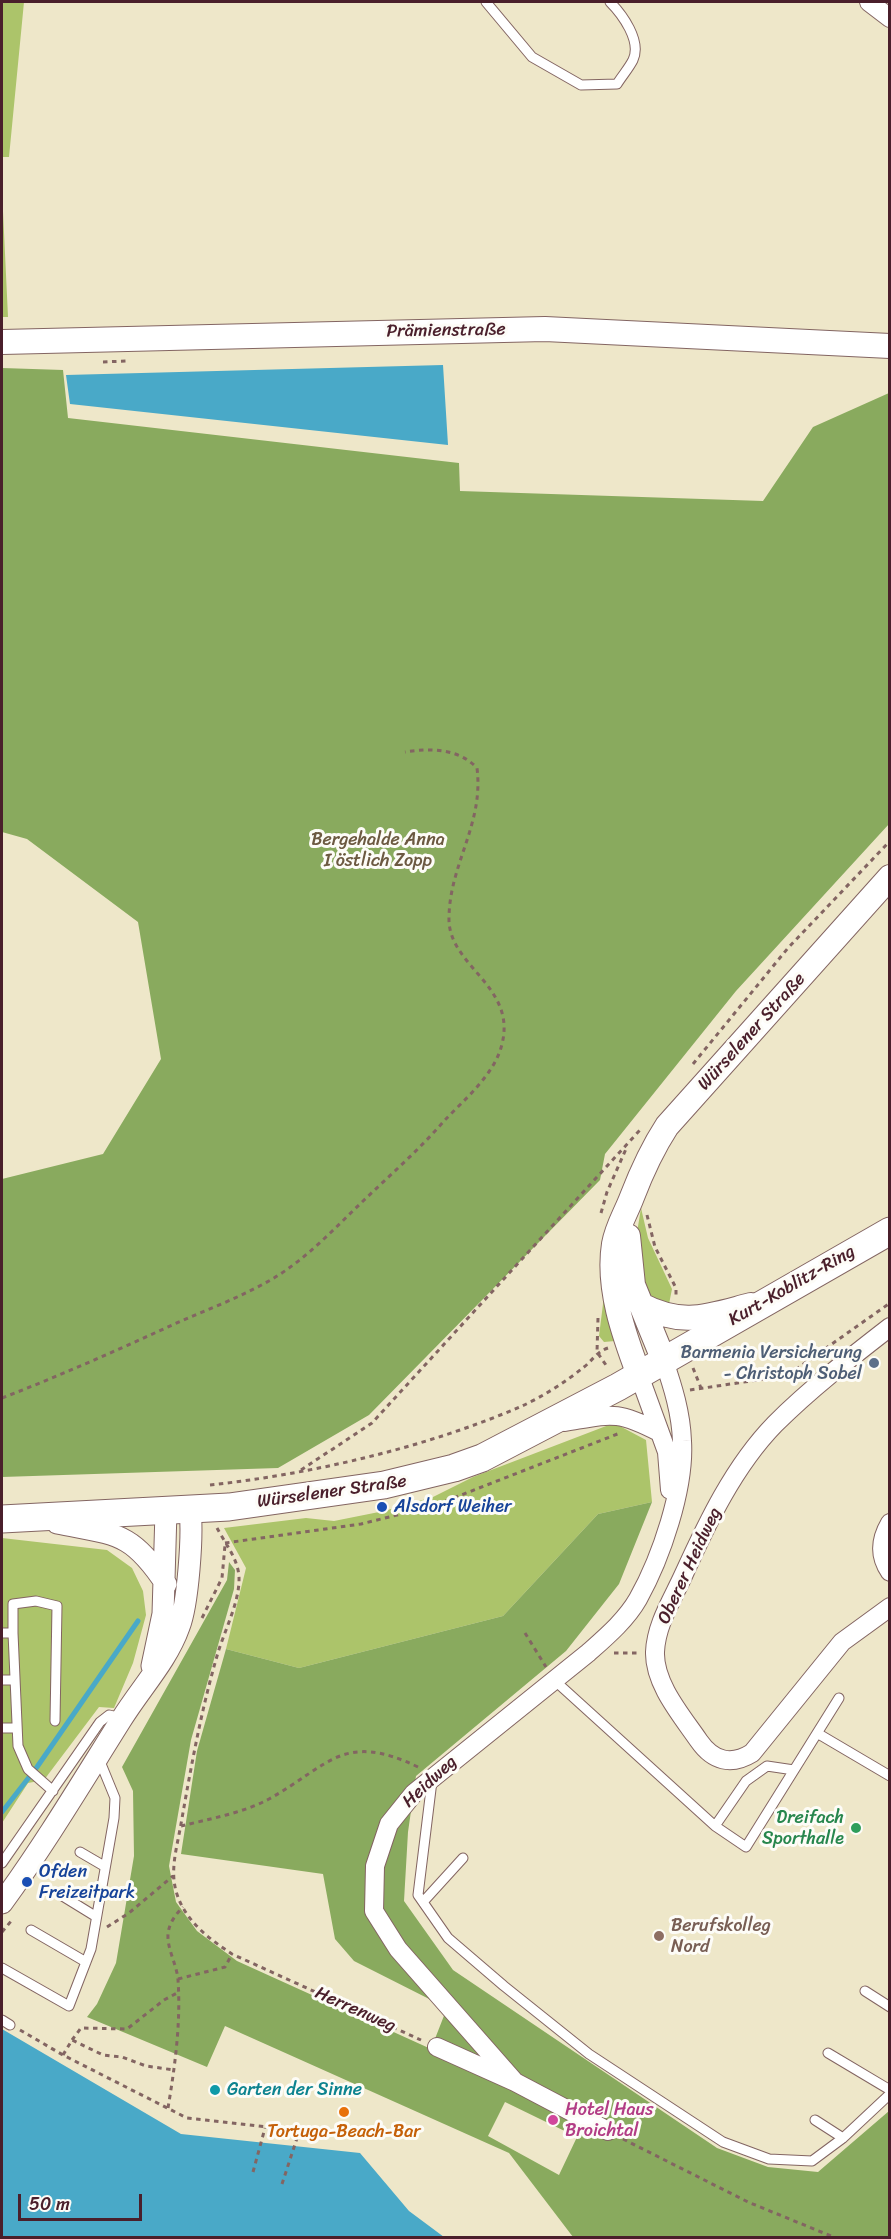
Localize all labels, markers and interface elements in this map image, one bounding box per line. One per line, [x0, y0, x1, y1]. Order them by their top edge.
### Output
street label: Prämienstraße [386, 319, 506, 343]
park label: Bergehalde Anna I östlich Zopp [311, 829, 445, 872]
street label: Würselener Straße [694, 969, 810, 1095]
street label: Kurt-Koblitz-Ring [725, 1241, 859, 1331]
place label: Barmenia Versicherung - Christoph Sobel [681, 1342, 862, 1384]
marker: Barmenia Versicherung - Christoph Sobel [867, 1356, 881, 1370]
street label: Würselener Straße [256, 1471, 408, 1513]
place label: Alsdorf Weiher [394, 1496, 511, 1518]
marker: Alsdorf Weiher [375, 1500, 389, 1514]
street label: Oberer Heidweg [654, 1504, 726, 1628]
street label: Heidweg [398, 1751, 462, 1813]
place label: Dreifach Sporthalle [762, 1807, 844, 1850]
marker: Dreifach Sporthalle [849, 1821, 863, 1835]
place label: Ofden Freizeitpark [39, 1861, 135, 1904]
marker: Ofden Freizeitpark [20, 1875, 34, 1889]
place label: Berufskolleg Nord [671, 1915, 771, 1958]
marker: Berufskolleg Nord [652, 1929, 666, 1943]
street label: Herrenweg [311, 1983, 399, 2037]
place label: Garten der Sinne [227, 2079, 362, 2101]
marker: Garten der Sinne [208, 2083, 222, 2097]
place label: Hotel Haus Broichtal [565, 2099, 654, 2142]
marker: Tortuga-Beach-Bar [337, 2105, 351, 2119]
marker: Hotel Haus Broichtal [546, 2113, 560, 2127]
place label: Tortuga-Beach-Bar [267, 2121, 421, 2143]
scale bar [21, 2182, 146, 2220]
text: 50 m [29, 2188, 70, 2220]

